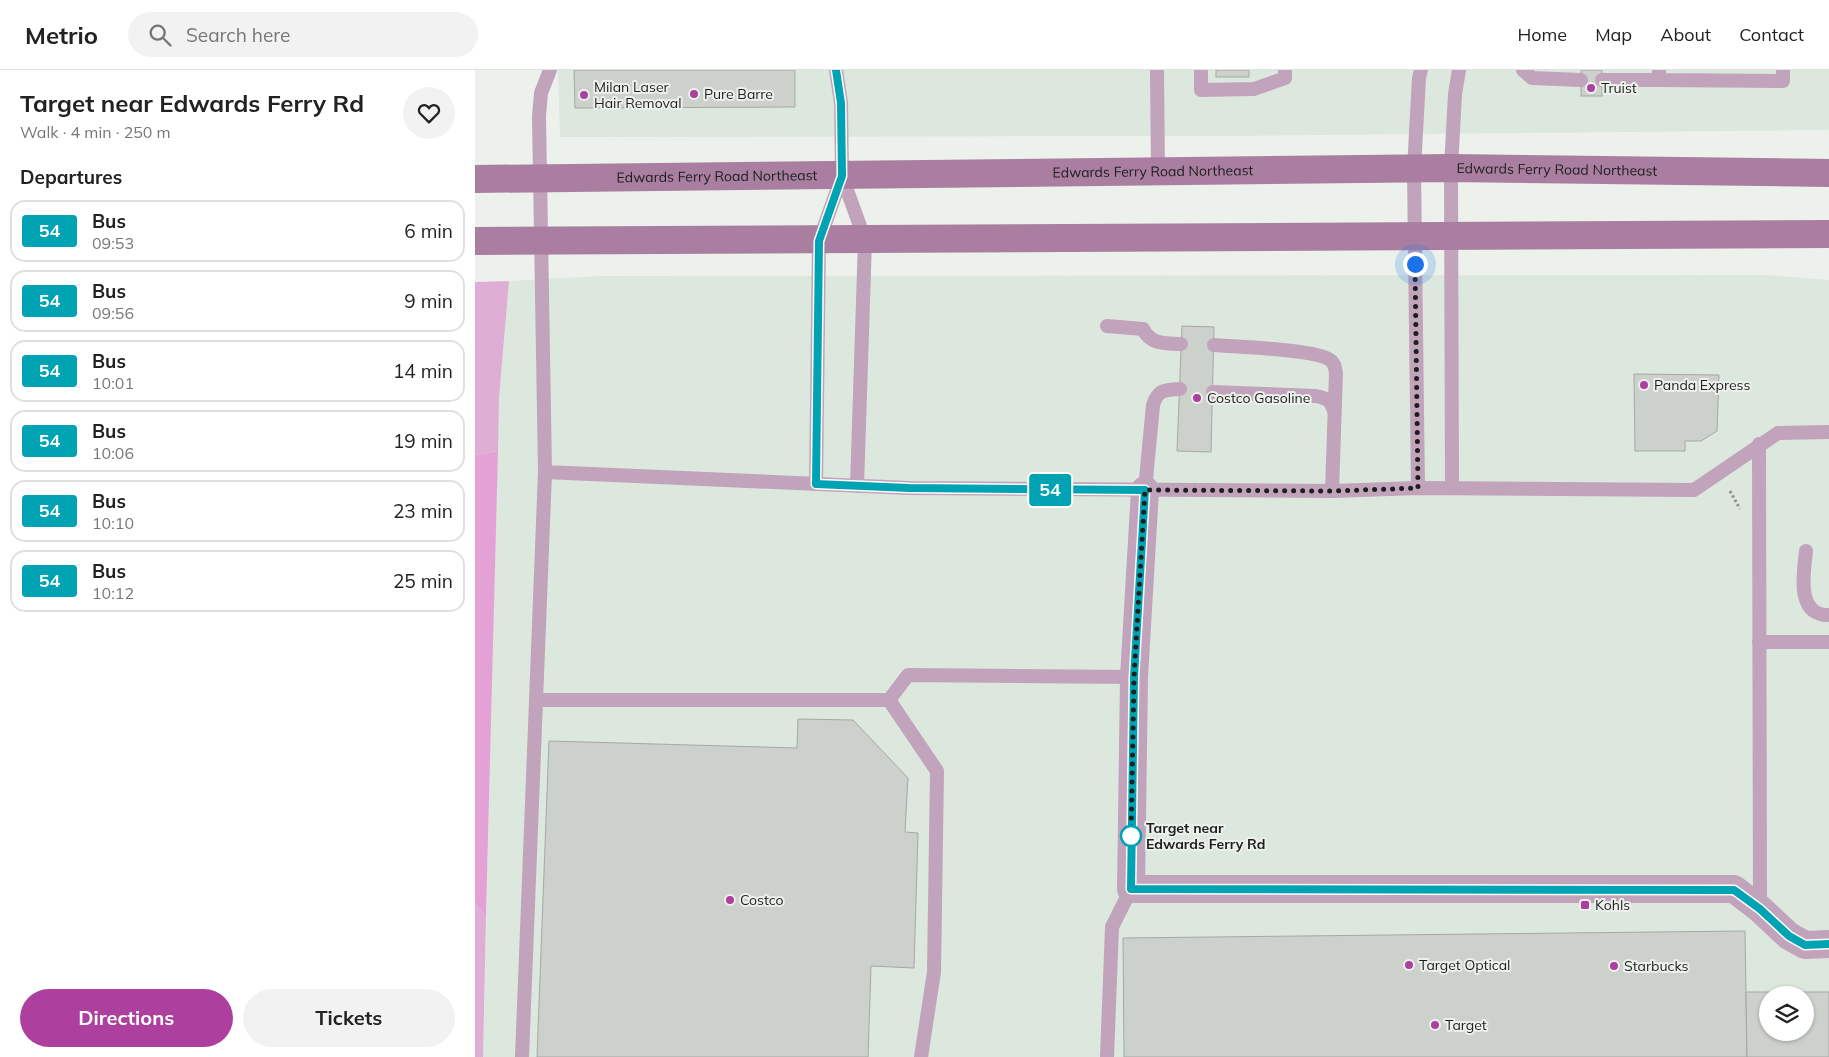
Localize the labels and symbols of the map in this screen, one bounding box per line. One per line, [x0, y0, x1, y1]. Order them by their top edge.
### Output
place label: Milan Laser Hair Removal [594, 78, 682, 112]
place label: Truist [1601, 79, 1637, 97]
marker: Truist [1585, 82, 1597, 94]
place label: Pure Barre [704, 85, 773, 103]
marker: Pure Barre [688, 88, 700, 100]
marker: Milan Laser Hair Removal [578, 89, 590, 101]
street label: Edwards Ferry Road Northeast [1456, 159, 1658, 180]
street label: Edwards Ferry Road Northeast [1052, 161, 1254, 181]
street label: Edwards Ferry Road Northeast [616, 166, 818, 186]
your location [1403, 252, 1428, 277]
place label: Panda Express [1654, 376, 1751, 394]
marker: Panda Express [1638, 379, 1650, 391]
place label: Costco Gasoline [1207, 389, 1310, 407]
marker: Costco Gasoline [1191, 392, 1203, 404]
line badge: 54 [1027, 474, 1073, 506]
place label: Target near Edwards Ferry Rd [1146, 819, 1265, 853]
marker: Target near Edwards Ferry Rd [1120, 825, 1142, 847]
place label: Costco [740, 891, 784, 909]
marker: Costco [724, 894, 736, 906]
place label: Kohls [1595, 896, 1630, 914]
marker: Kohls [1579, 899, 1591, 911]
place label: Target Optical [1419, 956, 1510, 974]
place label: Starbucks [1624, 957, 1689, 975]
marker: Target Optical [1403, 959, 1415, 971]
marker: Starbucks [1608, 960, 1620, 972]
place label: Target [1445, 1016, 1487, 1034]
marker: Target [1429, 1019, 1441, 1031]

